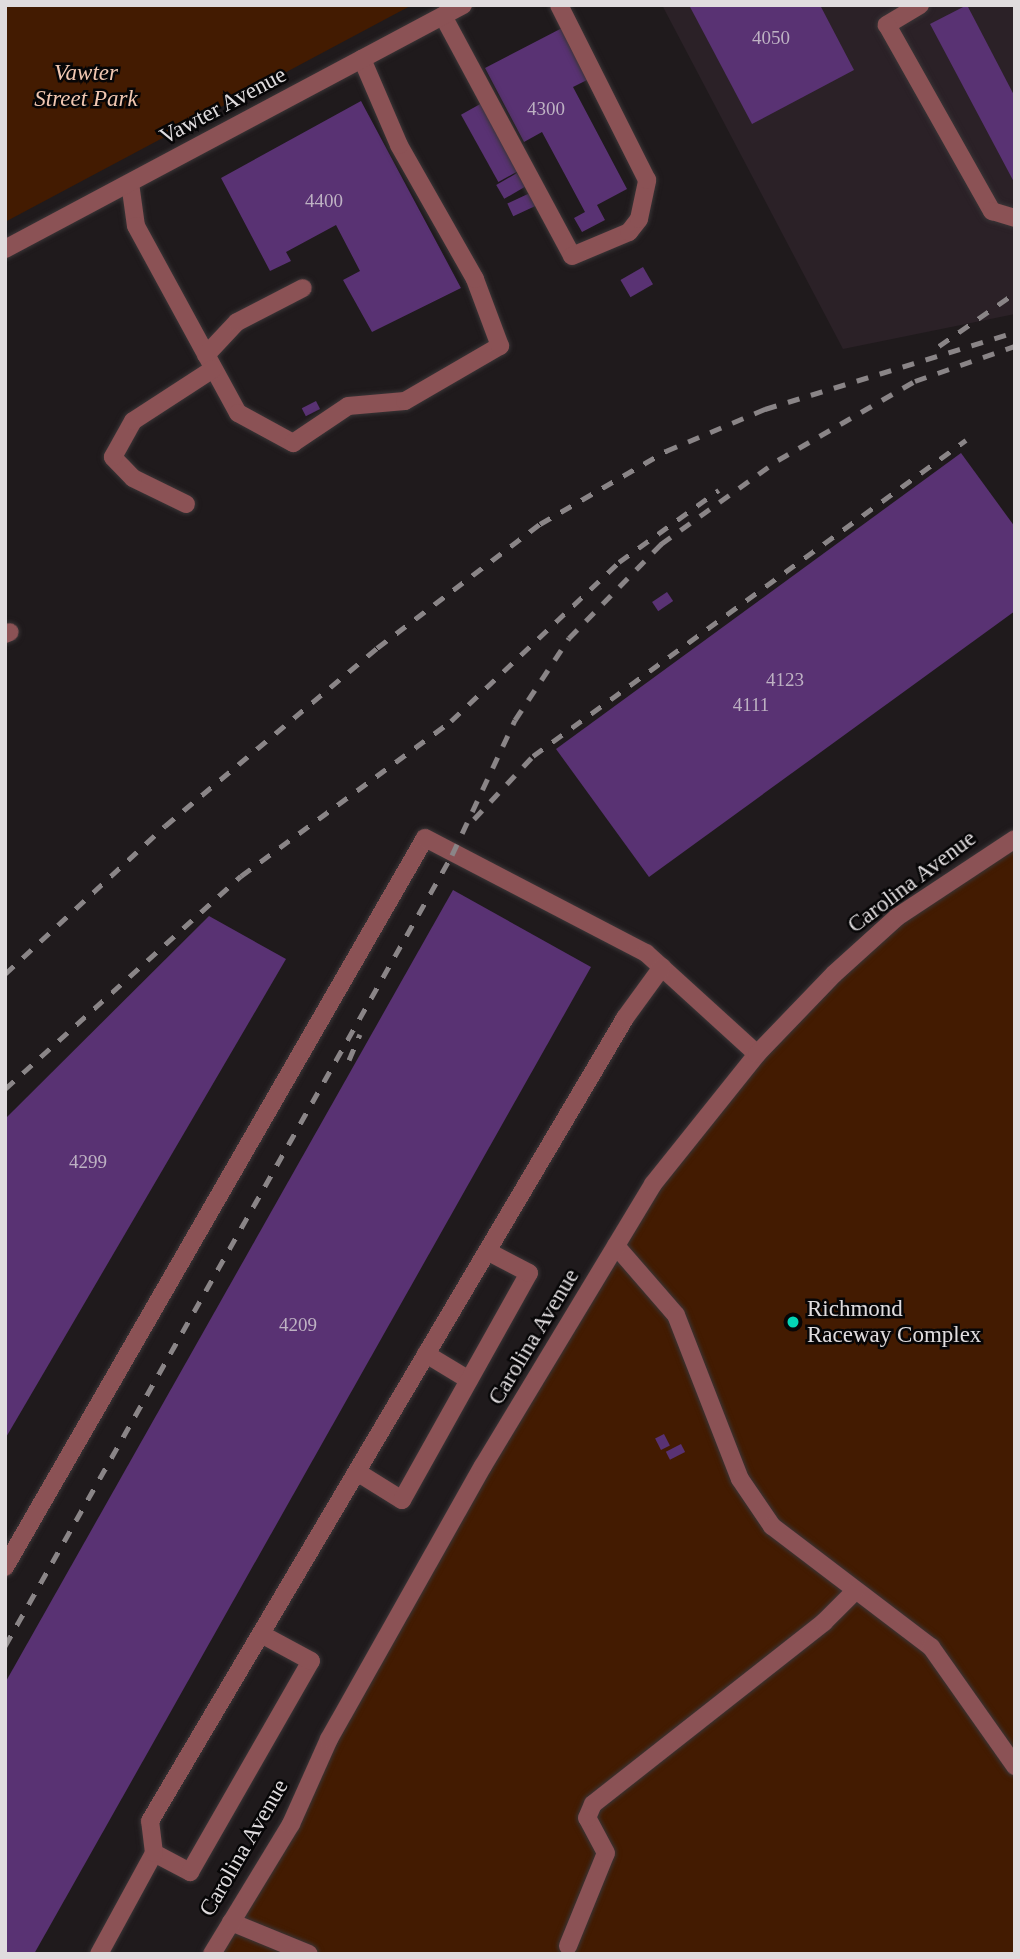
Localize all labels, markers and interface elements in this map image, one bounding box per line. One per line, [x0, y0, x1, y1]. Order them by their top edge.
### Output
house number: 4050 [752, 27, 790, 49]
park label: Vawter Street Park [34, 59, 138, 113]
street label: Vawter Avenue [154, 61, 292, 151]
house number: 4300 [527, 98, 565, 120]
house number: 4400 [305, 190, 343, 212]
house number: 4123 [766, 669, 804, 691]
house number: 4111 [733, 694, 769, 716]
street label: Carolina Avenue [842, 824, 982, 940]
house number: 4299 [69, 1151, 107, 1173]
street label: Carolina Avenue [482, 1264, 586, 1410]
place label: Richmond Raceway Complex [807, 1295, 981, 1349]
house number: 4209 [279, 1314, 317, 1336]
marker: Richmond Raceway Complex [785, 1314, 801, 1330]
street label: Carolina Avenue [193, 1774, 295, 1922]

